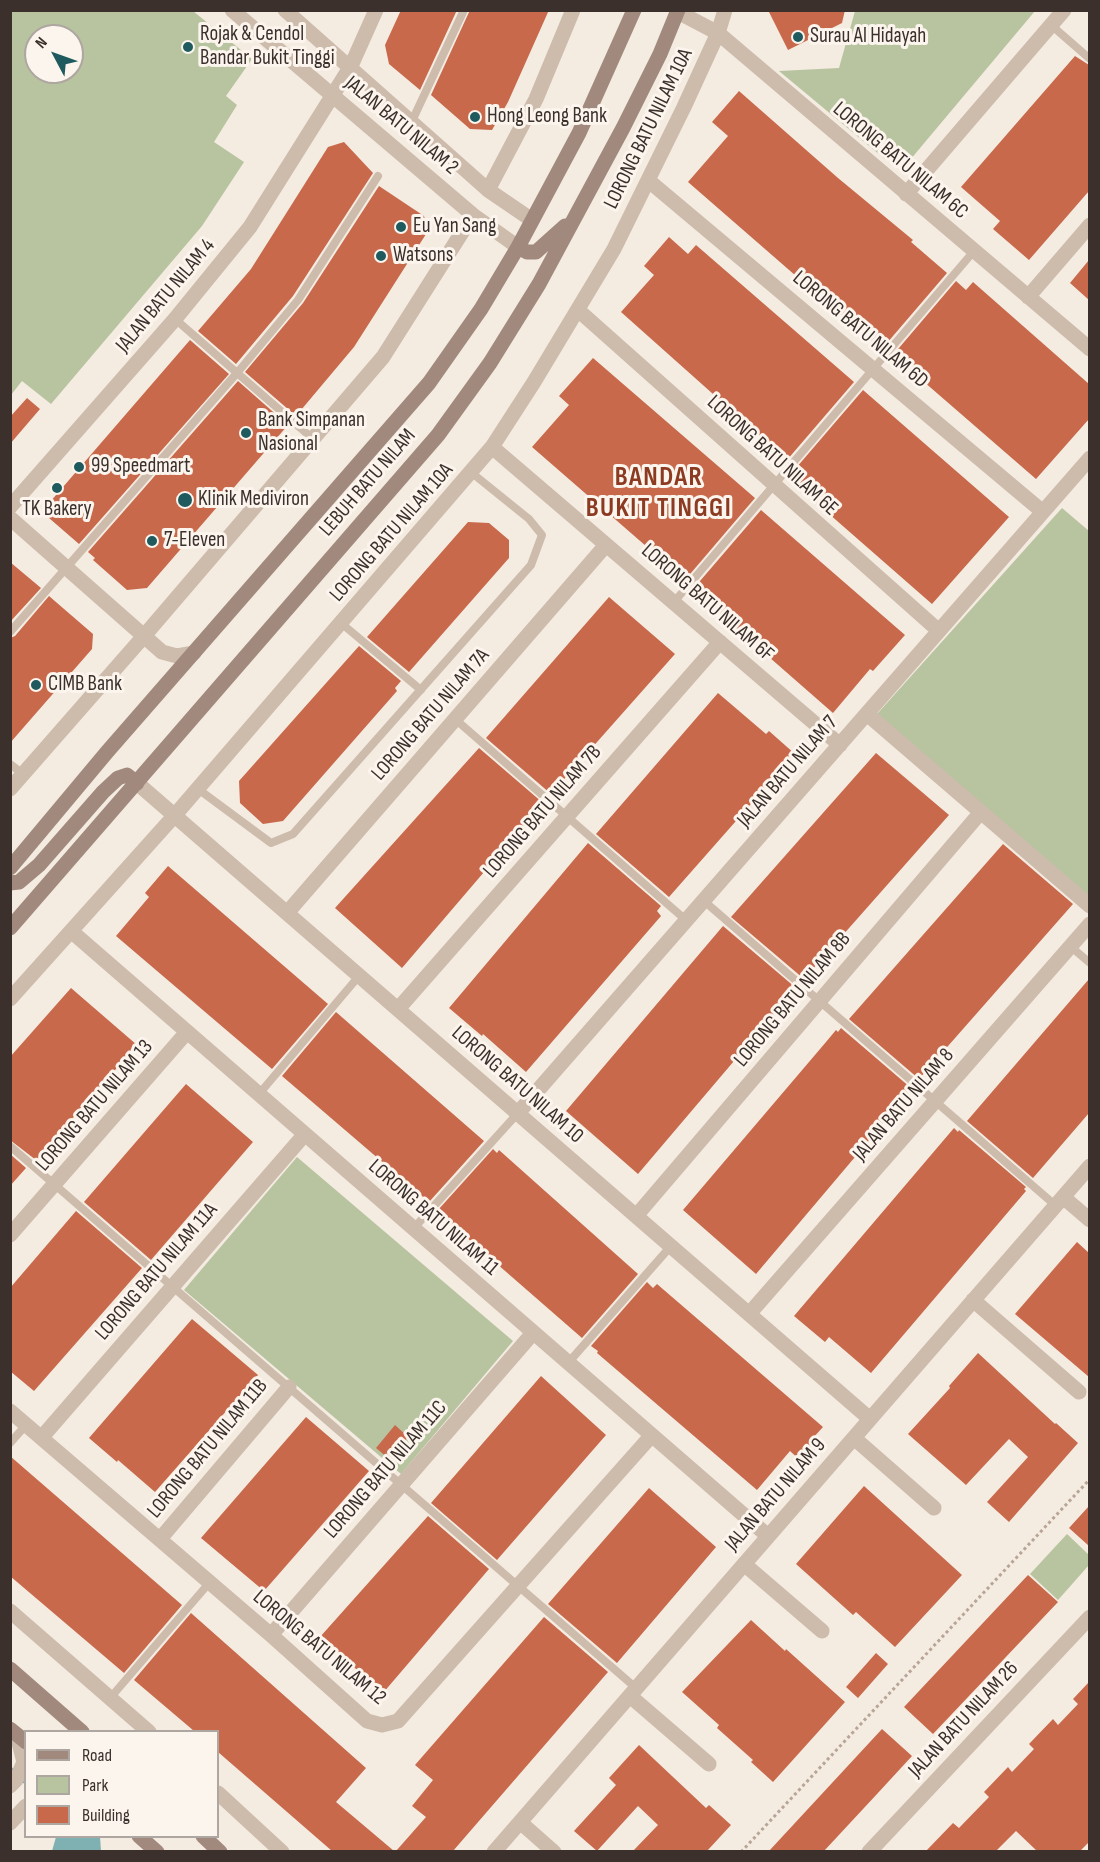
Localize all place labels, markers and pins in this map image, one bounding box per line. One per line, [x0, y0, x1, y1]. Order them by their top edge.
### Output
place label: Rojak & Cendol Bandar Bukit Tinggi [200, 22, 335, 72]
place label: Surau Al Hidayah [810, 24, 926, 50]
marker: Surau Al Hidayah [791, 30, 805, 44]
marker: Rojak & Cendol Bandar Bukit Tinggi [181, 40, 195, 54]
place label: Hong Leong Bank [487, 104, 607, 130]
marker: Hong Leong Bank [468, 110, 482, 124]
place label: Eu Yan Sang [413, 214, 496, 240]
marker: Eu Yan Sang [394, 220, 408, 234]
place label: Watsons [393, 243, 453, 269]
marker: Watsons [374, 249, 388, 263]
place label: Bank Simpanan Nasional [258, 408, 365, 458]
marker: Bank Simpanan Nasional [239, 426, 253, 440]
place label: 99 Speedmart [91, 454, 191, 480]
marker: 99 Speedmart [72, 460, 86, 474]
marker: TK Bakery [50, 481, 64, 495]
place label: Klinik Mediviron [198, 487, 309, 513]
marker: Klinik Mediviron [176, 491, 194, 509]
place label: TK Bakery [22, 497, 92, 523]
place label: 7-Eleven [164, 528, 225, 554]
marker: 7-Eleven [145, 534, 159, 548]
place label: CIMB Bank [48, 672, 122, 698]
marker: CIMB Bank [29, 678, 43, 692]

